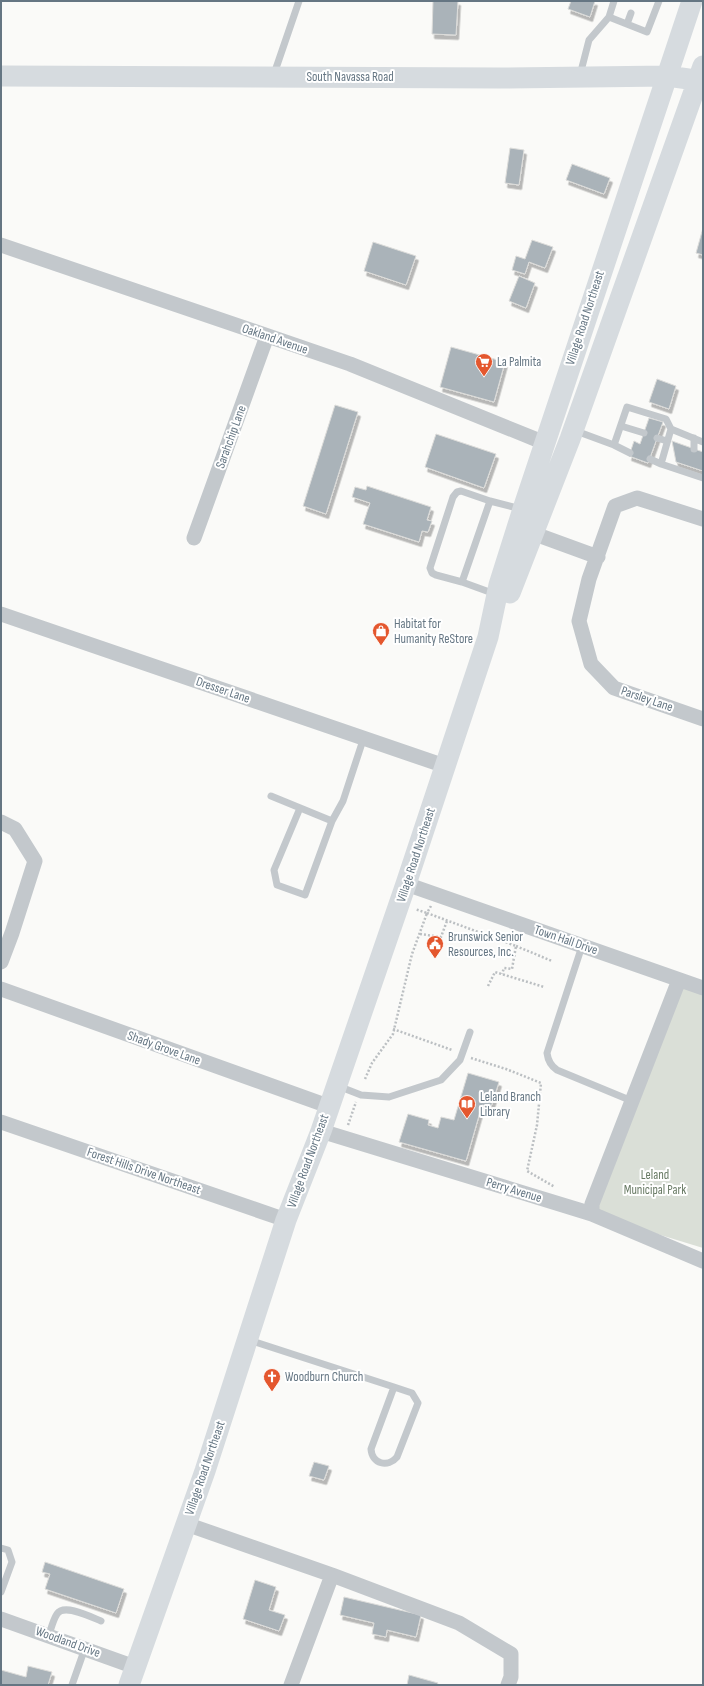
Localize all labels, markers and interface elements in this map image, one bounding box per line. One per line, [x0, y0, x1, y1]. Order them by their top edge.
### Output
street label: South Navassa Road [306, 69, 394, 85]
street label: Village Road Northeast [562, 269, 608, 367]
street label: Oakland Avenue [240, 320, 310, 358]
supermarket icon: La Palmita [474, 352, 494, 377]
place label: La Palmita [497, 354, 541, 370]
street label: Sarahchip Lane [212, 403, 250, 471]
place label: Habitat for Humanity ReStore [394, 616, 473, 647]
shop icon: Habitat for Humanity ReStore [371, 621, 391, 646]
street label: Dresser Lane [194, 673, 252, 707]
street label: Parsley Lane [619, 683, 675, 715]
street label: Village Road Northeast [393, 806, 439, 904]
street label: Town Hall Drive [532, 922, 600, 958]
place label: Brunswick Senior Resources, Inc. [448, 929, 523, 960]
public building icon: Brunswick Senior Resources, Inc. [425, 934, 445, 959]
street label: Shady Grove Lane [125, 1027, 203, 1069]
place label: Leland Branch Library [480, 1089, 541, 1120]
library icon: Leland Branch Library [457, 1094, 477, 1119]
street label: Village Road Northeast [284, 1112, 332, 1210]
street label: Forest Hills Drive Northeast [85, 1144, 203, 1198]
park label: Leland Municipal Park [624, 1167, 686, 1198]
street label: Perry Avenue [484, 1174, 544, 1206]
church icon: Woodburn Church [262, 1367, 282, 1392]
place label: Woodburn Church [285, 1369, 363, 1385]
street label: Village Road Northeast [181, 1419, 229, 1517]
street label: Woodland Drive [33, 1623, 103, 1661]

